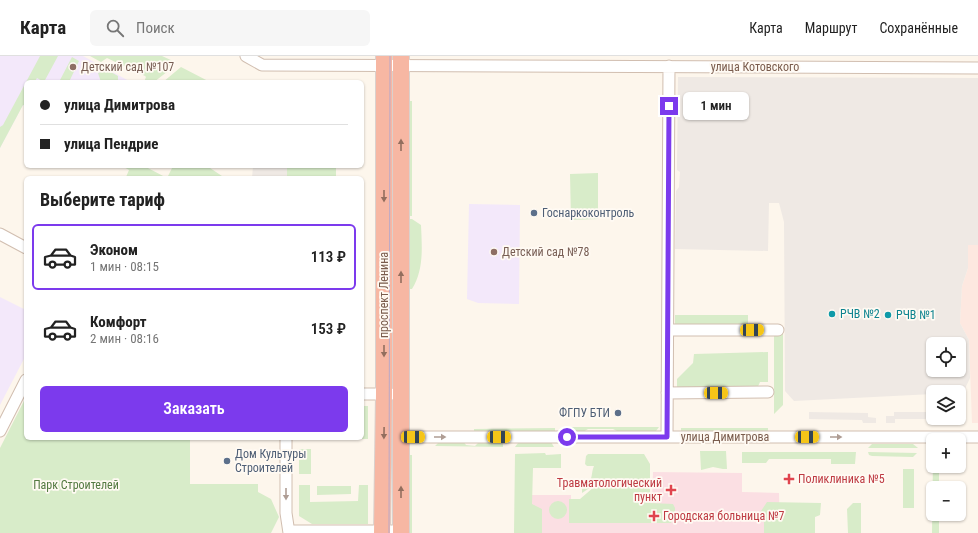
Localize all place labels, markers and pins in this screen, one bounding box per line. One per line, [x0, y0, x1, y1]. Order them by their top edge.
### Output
place label: Детский сад №107 [81, 60, 174, 74]
marker: Детский сад №107 [68, 62, 78, 72]
place label: Госнаркоконтроль [542, 206, 635, 220]
marker: Госнаркоконтроль [529, 208, 539, 218]
place label: Детский сад №78 [502, 245, 589, 259]
marker: Детский сад №78 [489, 247, 499, 257]
place label: РЧВ №2 [840, 307, 880, 321]
place label: РЧВ №1 [896, 308, 936, 322]
marker: РЧВ №2 [827, 309, 837, 319]
marker: РЧВ №1 [883, 310, 893, 320]
place label: ФГПУ БТИ [559, 406, 610, 420]
marker: ФГПУ БТИ [613, 408, 623, 418]
place label: Дом Культуры Строителей [235, 447, 306, 475]
marker: Дом Культуры Строителей [222, 456, 232, 466]
place label: Поликлиника №5 [798, 472, 885, 486]
marker: Поликлиника №5 [783, 473, 795, 485]
place label: Травматологический пункт [557, 476, 662, 504]
marker: Травматологический пункт [665, 484, 677, 496]
place label: Городская больница №7 [663, 509, 785, 523]
marker: Городская больница №7 [648, 510, 660, 522]

